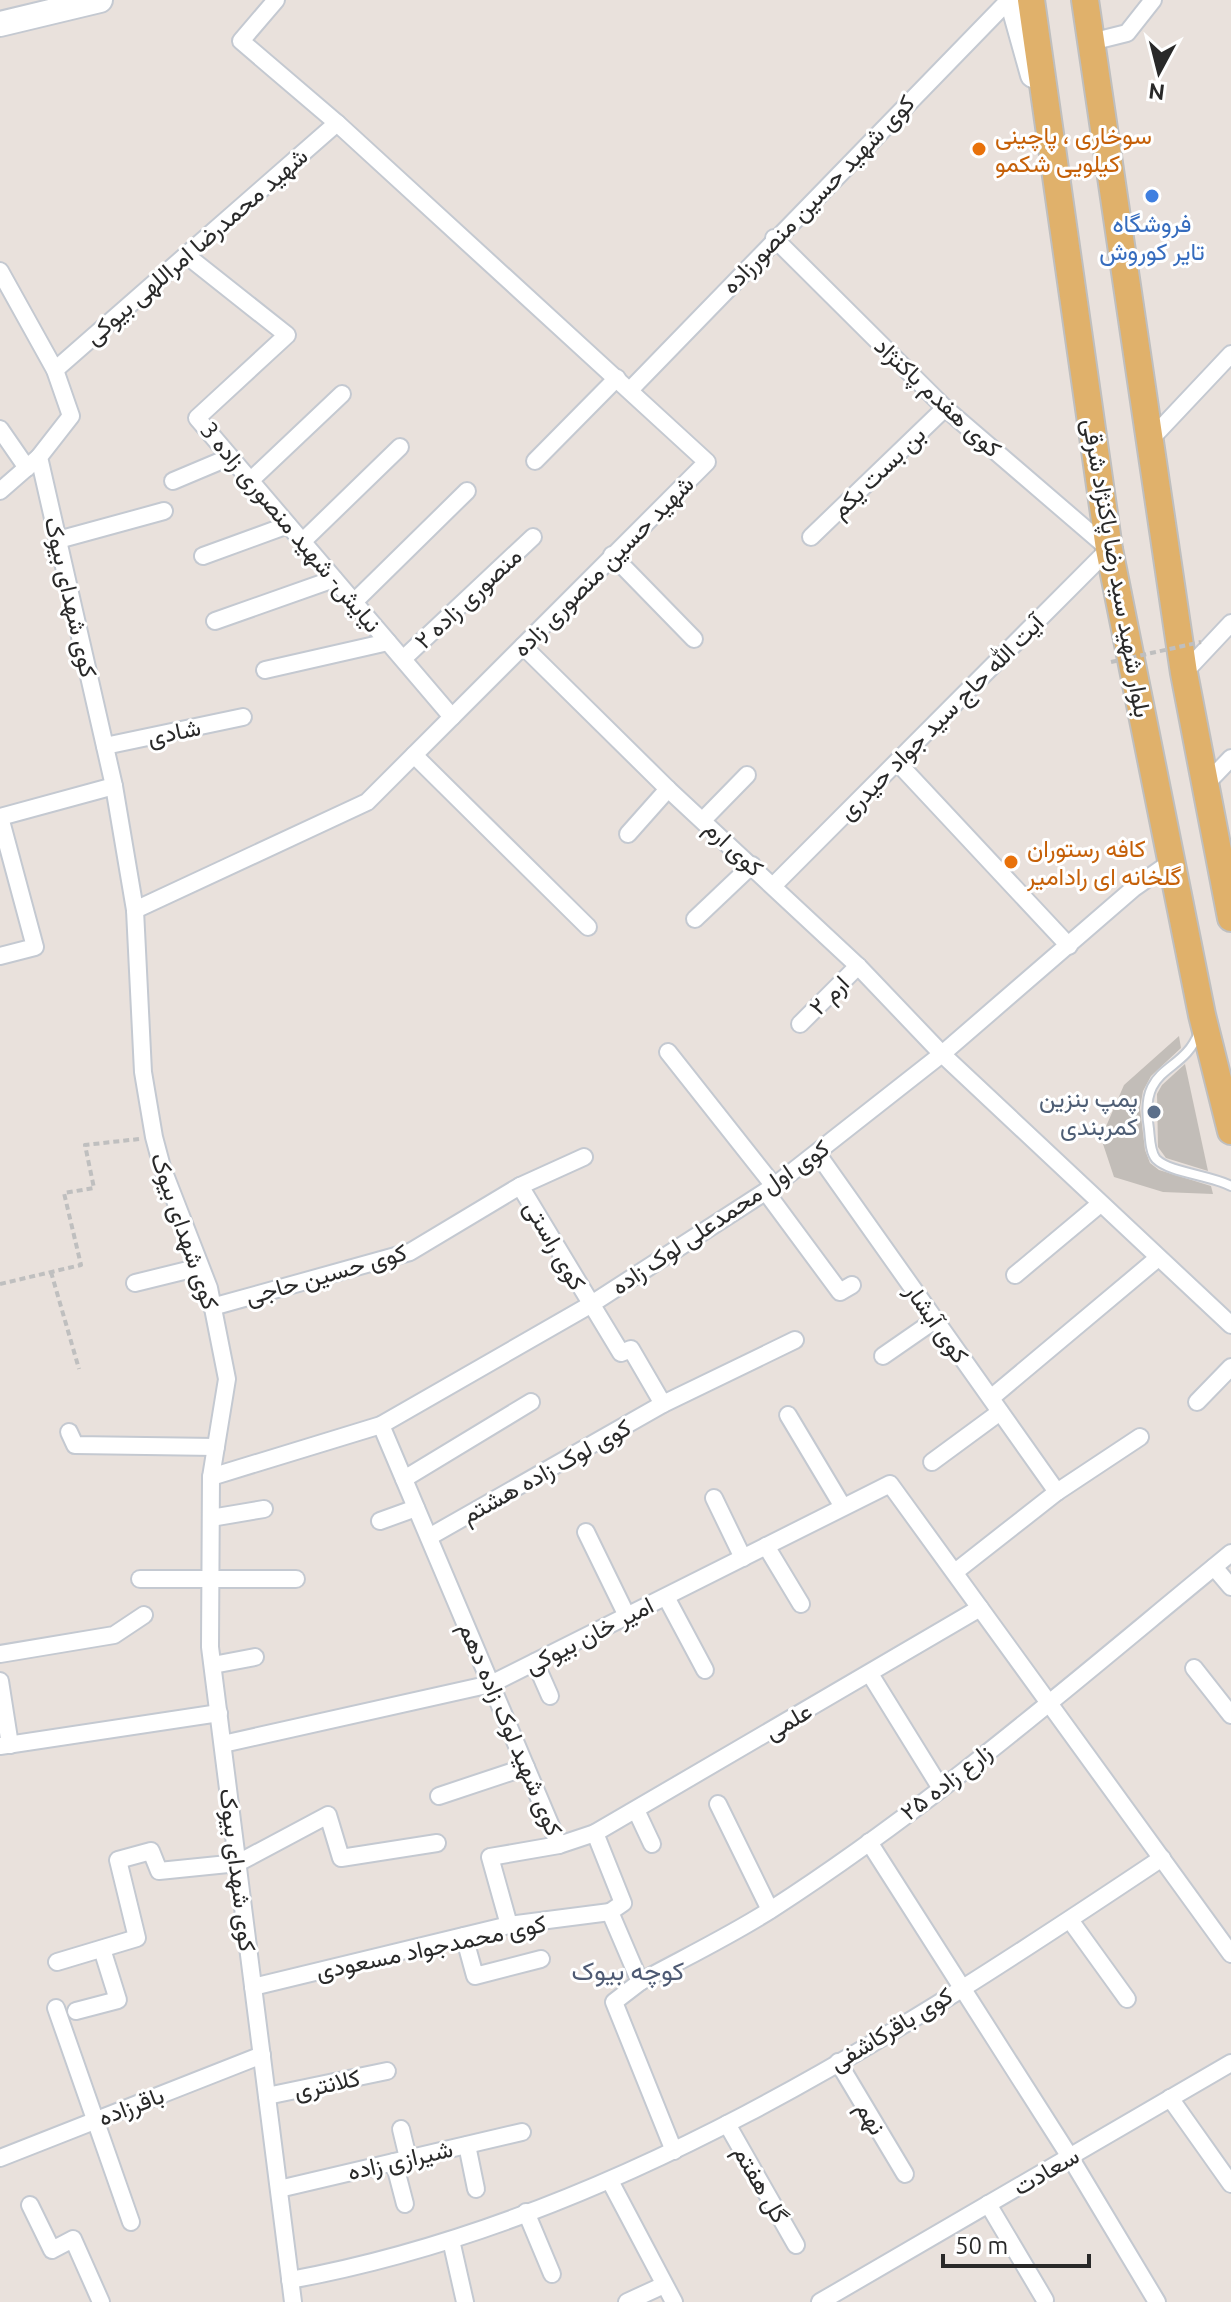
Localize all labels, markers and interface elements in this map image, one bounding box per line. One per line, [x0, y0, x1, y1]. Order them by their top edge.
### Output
north arrow [1119, 32, 1199, 112]
text: N [1147, 79, 1166, 106]
street label: کوی شهید حسین منصورزاده [716, 89, 921, 300]
place label: سوخاری ، پاچینی کیلویی شکمو [995, 122, 1152, 179]
marker: سوخاری ، پاچینی کیلویی شکمو [970, 140, 988, 158]
street label: شهید محمدرضا امراللهی بیوکی [79, 142, 314, 351]
marker: فروشگاه تایر کوروش [1143, 187, 1161, 205]
place label: فروشگاه تایر کوروش [1099, 210, 1205, 267]
street label: کوی هفدم پاکنژاد [867, 332, 1007, 465]
street label: نیایش- شهید منصوری زاده 3 [194, 416, 387, 639]
street label: بلوار شهید سید رضا پاکنژاد شرقی [1074, 416, 1157, 720]
street label: بن بست یکم [825, 421, 933, 526]
street label: شهید حسین منصوری زاده [507, 470, 700, 663]
street label: کوی شهدای بیوک [37, 514, 103, 680]
street label: منصوری زاده ۲ [409, 542, 528, 656]
street label: آیت الله حاج سید جواد حیدری [833, 607, 1053, 827]
street label: شادی [145, 713, 203, 752]
street label: کوی ارم [697, 814, 769, 884]
place label: کافه رستوران گلخانه ای رادامیر [1026, 835, 1182, 892]
marker: کافه رستوران گلخانه ای رادامیر [1002, 853, 1020, 871]
street label: ارم ۲ [804, 970, 856, 1022]
place label: پمپ بنزین کمربندی [1039, 1085, 1138, 1142]
marker: پمپ بنزین کمربندی [1145, 1103, 1163, 1121]
street label: کوی اول محمدعلی لوک زاده [606, 1134, 835, 1302]
street label: کوی شهدای بیوک [144, 1149, 224, 1314]
street label: کوی راستی [517, 1195, 591, 1296]
street label: کوی حسین حاجی [242, 1238, 410, 1312]
street label: کوی آبشار [898, 1277, 974, 1369]
street label: کوی لوک زاده هشتم [457, 1413, 637, 1531]
street label: امیر خان بیوکی [520, 1591, 659, 1681]
street label: کوی شهید لوک زاده دهم [451, 1618, 568, 1841]
street label: علمی [760, 1697, 817, 1746]
street label: زارع زاده ۲۵ [895, 1738, 999, 1828]
street label: کوی شهدای بیوک [213, 1787, 261, 1953]
street label: کوی محمدجواد مسعودی [313, 1909, 549, 1987]
district label: کوچه بیوک [572, 1956, 684, 1989]
street label: کوی باقرکاشفی [825, 1982, 958, 2078]
street label: کلانتری [292, 2064, 363, 2106]
street label: باقرزاده [94, 2081, 168, 2133]
street label: نهم [848, 2096, 891, 2141]
street label: شیرازی زاده [345, 2135, 456, 2187]
street label: گل هفتم [726, 2141, 794, 2229]
street label: سعادت [1008, 2141, 1084, 2201]
scale bar [943, 2218, 1089, 2268]
text: 50 m [955, 2232, 1008, 2259]

